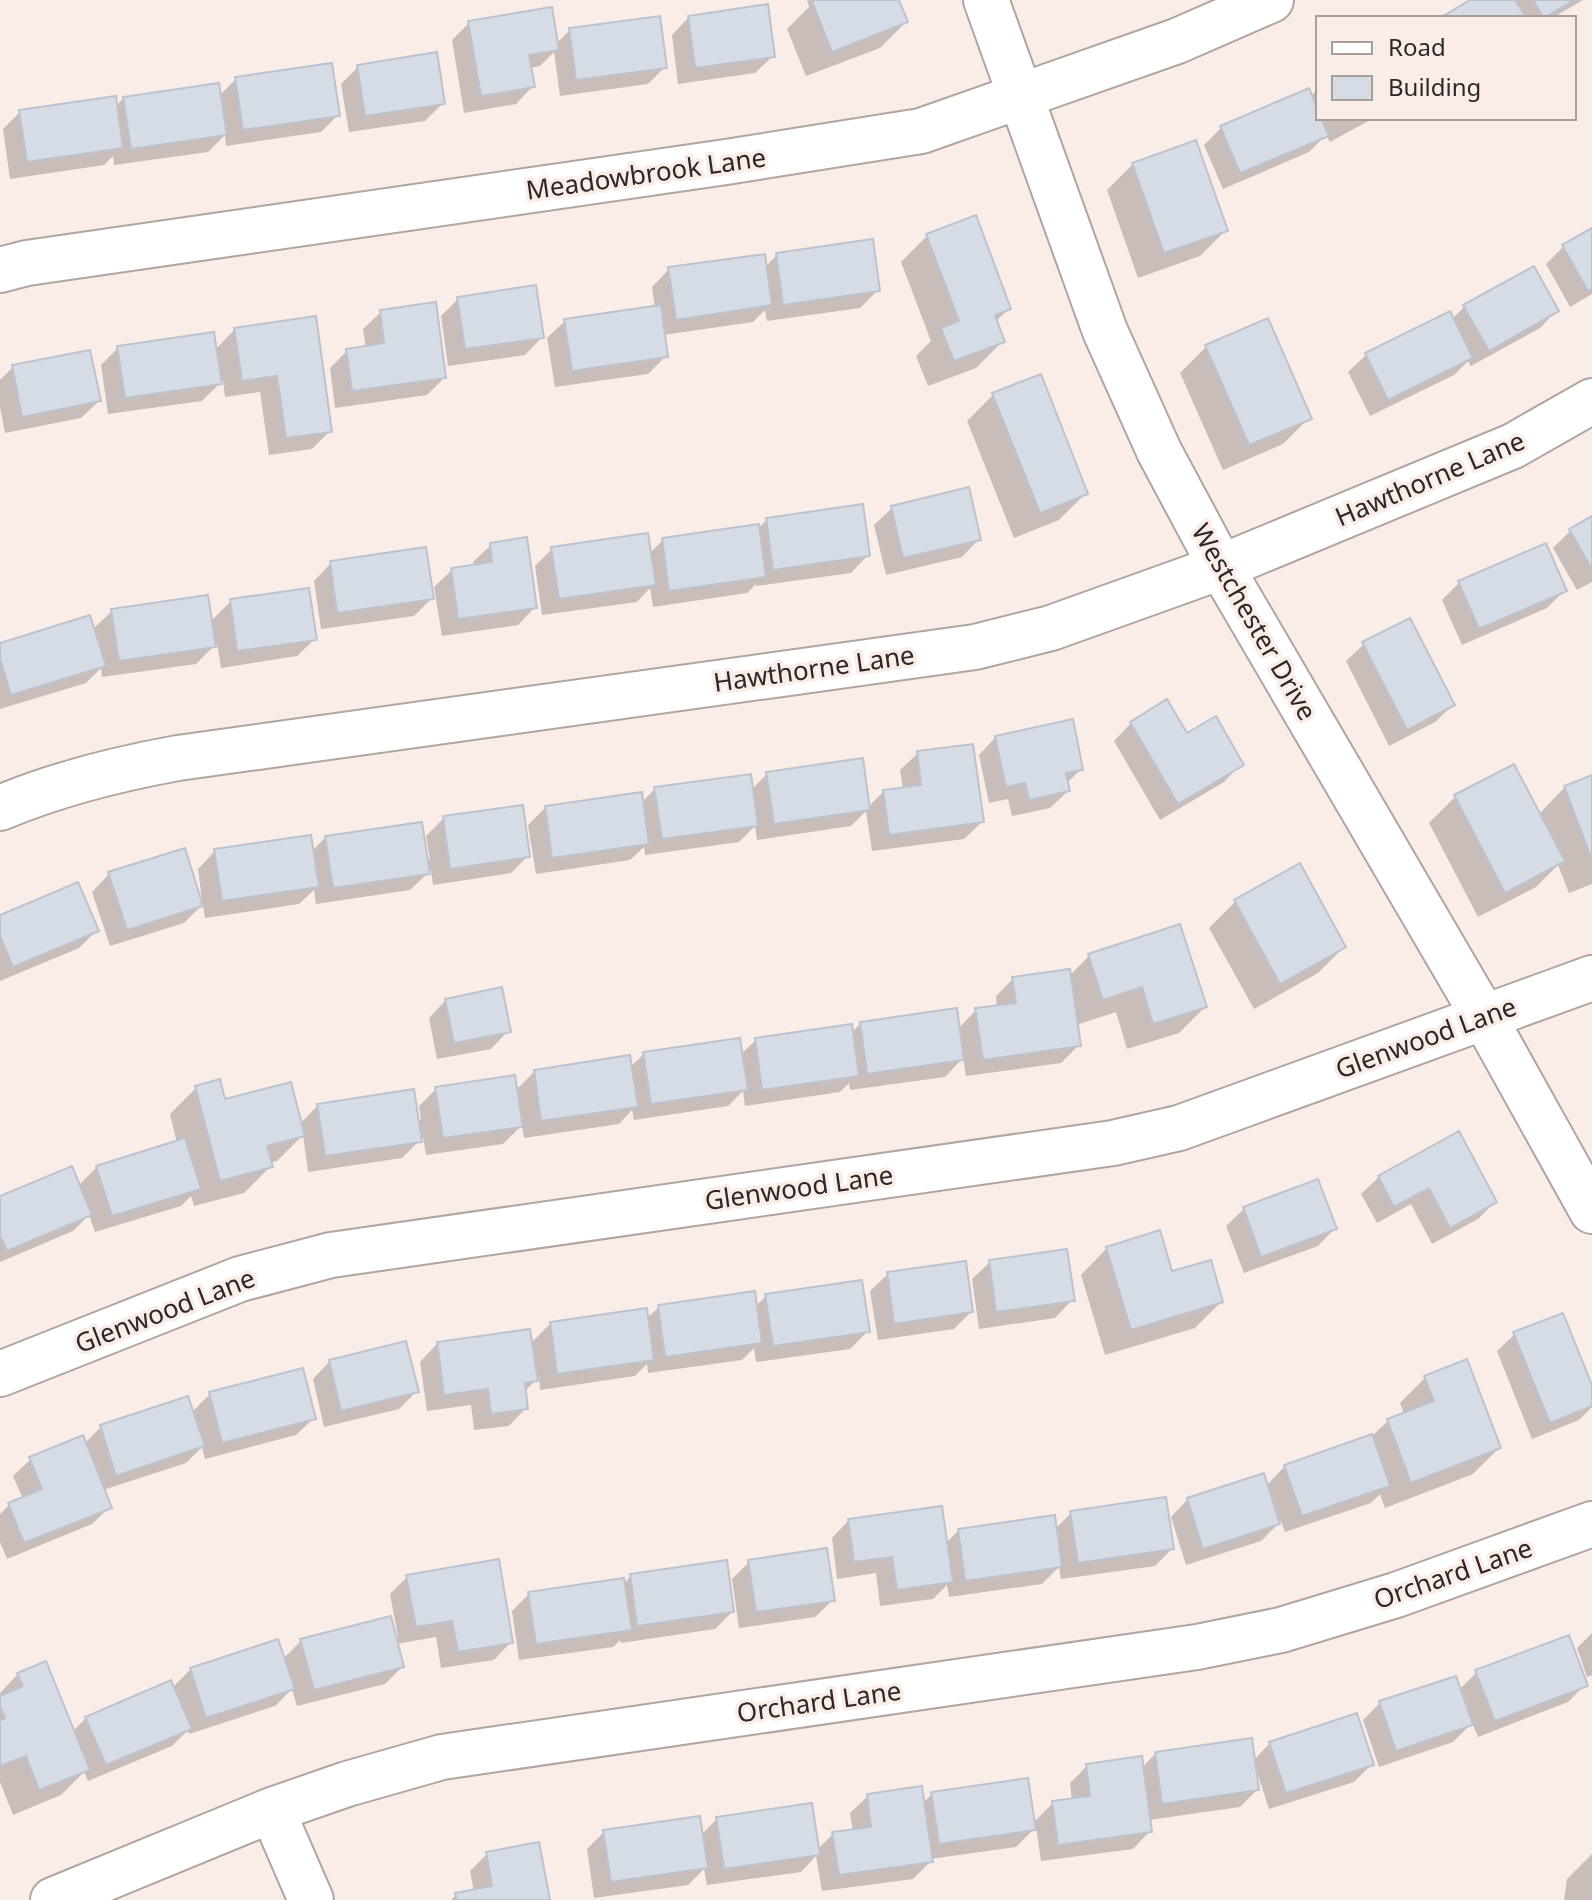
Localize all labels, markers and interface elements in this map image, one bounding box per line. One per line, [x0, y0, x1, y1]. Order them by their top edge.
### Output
legend [1316, 16, 1576, 120]
text: Road [1388, 30, 1446, 63]
text: Building [1388, 70, 1481, 103]
street label: Meadowbrook Lane [524, 138, 768, 208]
street label: Hawthorne Lane [1329, 422, 1530, 534]
street label: Westchester Drive [1184, 517, 1326, 726]
street label: Hawthorne Lane [711, 636, 917, 700]
street label: Glenwood Lane [1330, 988, 1521, 1086]
street label: Glenwood Lane [702, 1156, 895, 1218]
street label: Glenwood Lane [70, 1259, 260, 1361]
street label: Orchard Lane [1369, 1529, 1537, 1617]
street label: Orchard Lane [734, 1672, 903, 1730]

